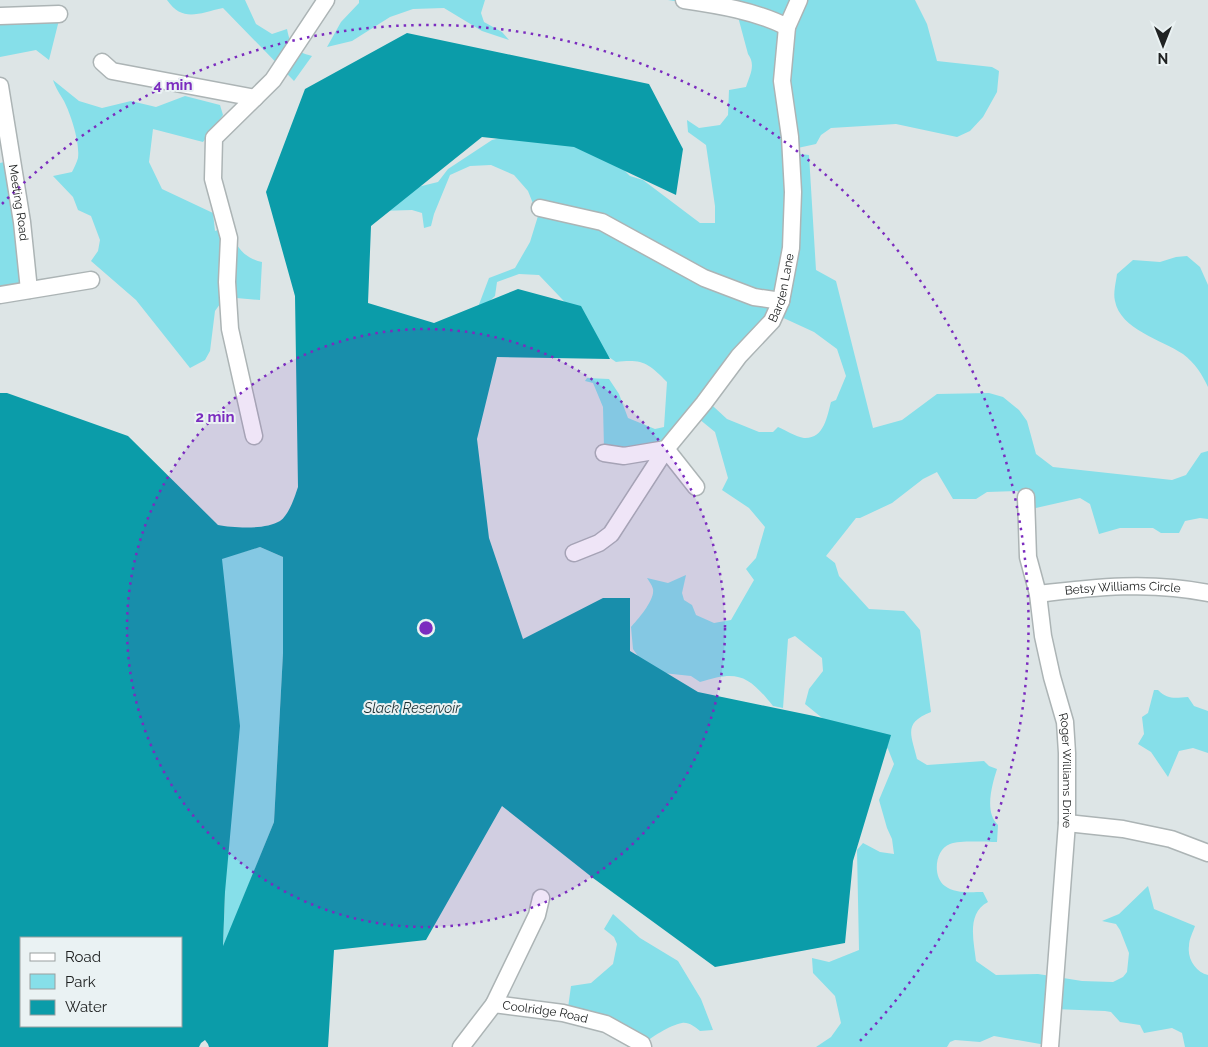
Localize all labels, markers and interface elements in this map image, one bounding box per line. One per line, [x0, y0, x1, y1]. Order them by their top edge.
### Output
north arrow [1138, 20, 1188, 70]
text: N [1158, 50, 1168, 66]
text: 4 min [153, 76, 193, 94]
street label: Meeting Road [6, 163, 31, 242]
street label: Barden Lane [765, 252, 797, 324]
text: 2 min [196, 408, 234, 426]
street label: Betsy Williams Circle [1064, 579, 1181, 598]
centre of rings [417, 619, 435, 637]
water label: Slack Reservoir [363, 700, 461, 716]
street label: Roger Williams Drive [1056, 711, 1074, 829]
legend [20, 937, 182, 1027]
text: Road [65, 948, 101, 966]
text: Park [65, 973, 96, 991]
text: Water [65, 998, 108, 1016]
street label: Coolridge Road [502, 998, 589, 1026]

